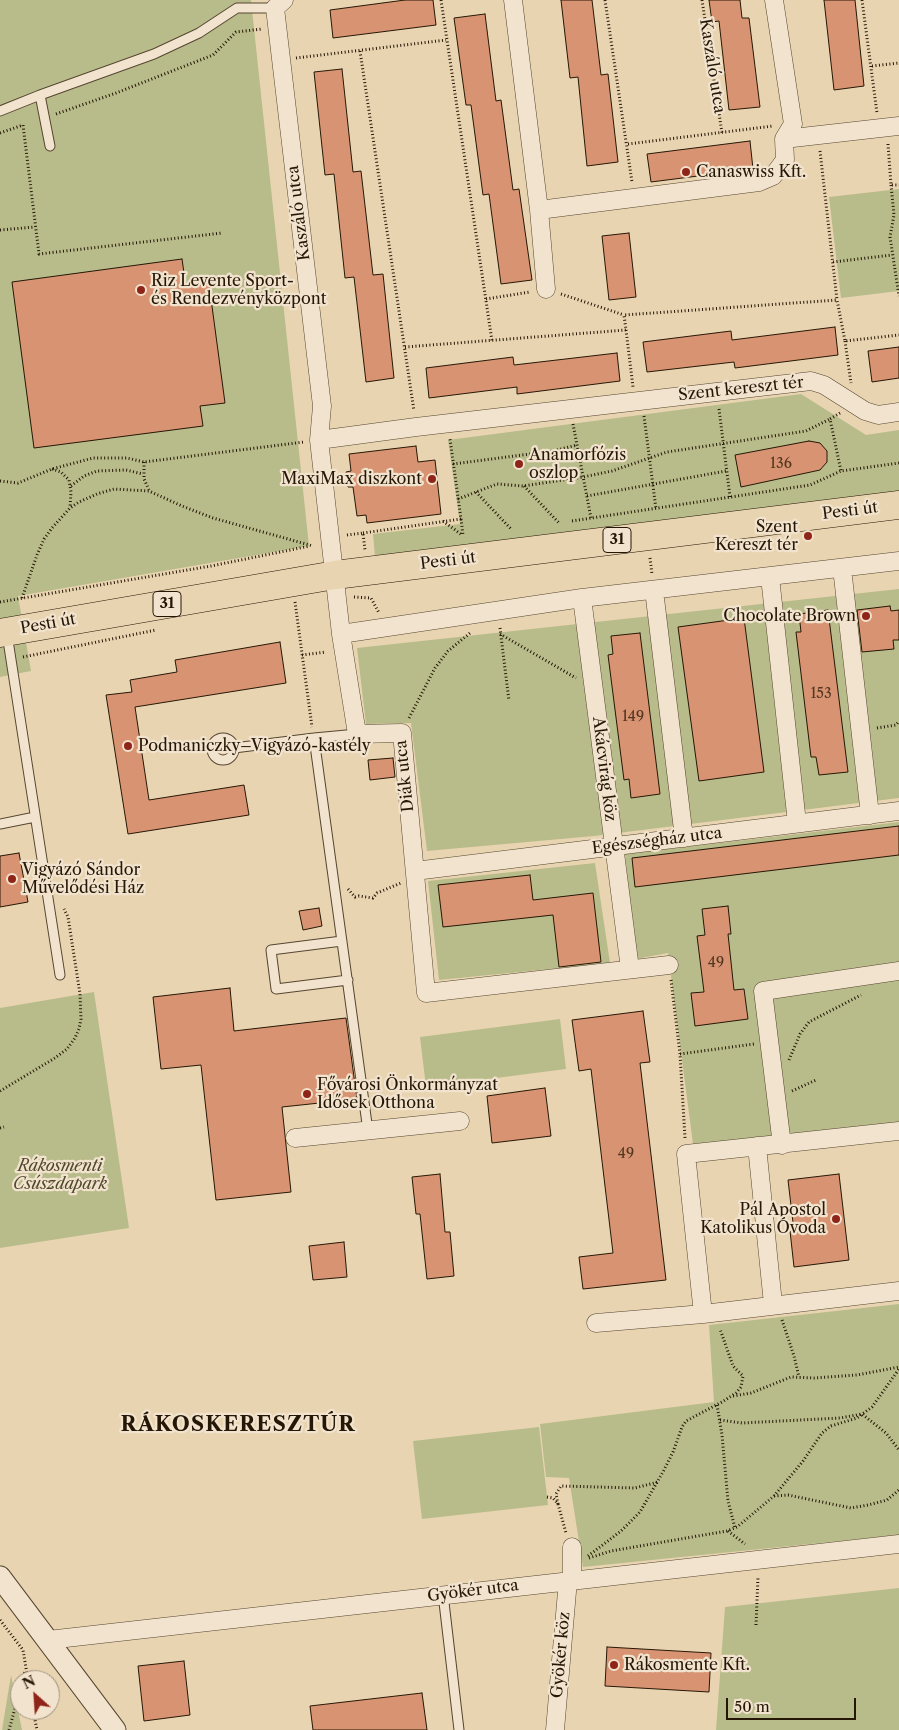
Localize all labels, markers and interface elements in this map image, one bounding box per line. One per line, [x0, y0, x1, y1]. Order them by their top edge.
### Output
street label: Kaszáló utca [695, 17, 729, 115]
place label: Canaswiss Kft. [696, 162, 806, 182]
street label: Kaszáló utca [284, 164, 314, 262]
marker: Canaswiss Kft. [680, 166, 692, 178]
place label: Riz Levente Sport- és Rendezvényközpont [151, 271, 326, 309]
marker: Riz Levente Sport- és Rendezvényközpont [135, 284, 147, 296]
street label: Szent kereszt tér [677, 373, 805, 405]
place label: Anamorfózis oszlop [529, 445, 626, 483]
house number: 136 [770, 456, 792, 472]
marker: Anamorfózis oszlop [513, 458, 525, 470]
place label: MaxiMax diszkont [281, 469, 422, 489]
marker: MaxiMax diszkont [426, 473, 438, 485]
street label: Pesti út [821, 498, 879, 524]
place label: Szent Kereszt tér [715, 517, 798, 555]
road number: 31 [603, 528, 631, 552]
marker: Szent Kereszt tér [802, 530, 814, 542]
street label: Pesti út [419, 548, 477, 574]
road number: 31 [153, 592, 181, 616]
place label: Chocolate Brown [723, 606, 856, 626]
street label: Pesti út [19, 610, 77, 638]
marker: Chocolate Brown [860, 610, 872, 622]
house number: 153 [810, 686, 832, 702]
house number: 149 [622, 709, 644, 725]
street label: Akácvirág köz [588, 716, 620, 822]
place label: Podmaniczky–Vigyázó-kastély [138, 736, 371, 756]
street label: Diák utca [392, 739, 418, 813]
marker: Podmaniczky–Vigyázó-kastély [122, 740, 134, 752]
street label: Egészségház utca [591, 823, 723, 859]
place label: Vigyázó Sándor Művelődési Ház [22, 860, 144, 898]
marker: Vigyázó Sándor Művelődési Ház [6, 873, 18, 885]
house number: 49 [708, 955, 724, 971]
place label: Fővárosi Önkormányzat Idősek Otthona [317, 1075, 498, 1113]
marker: Fővárosi Önkormányzat Idősek Otthona [301, 1088, 313, 1100]
house number: 49 [618, 1146, 634, 1162]
park label: Rákosmenti Csúszdapark [13, 1156, 107, 1194]
place label: Pál Apostol Katolikus Óvoda [700, 1200, 826, 1238]
marker: Pál Apostol Katolikus Óvoda [830, 1213, 842, 1225]
district label: RÁKOSKERESZTÚR [119, 1412, 357, 1438]
street label: Gyökér utca [426, 1576, 520, 1606]
street label: Gyökér köz [548, 1611, 574, 1699]
place label: Rákosmente Kft. [624, 1655, 750, 1675]
marker: Rákosmente Kft. [608, 1659, 620, 1671]
north arrow [10, 1670, 60, 1720]
text: N [19, 1672, 38, 1693]
scale bar [729, 1688, 859, 1720]
text: 50 m [734, 1697, 770, 1716]

